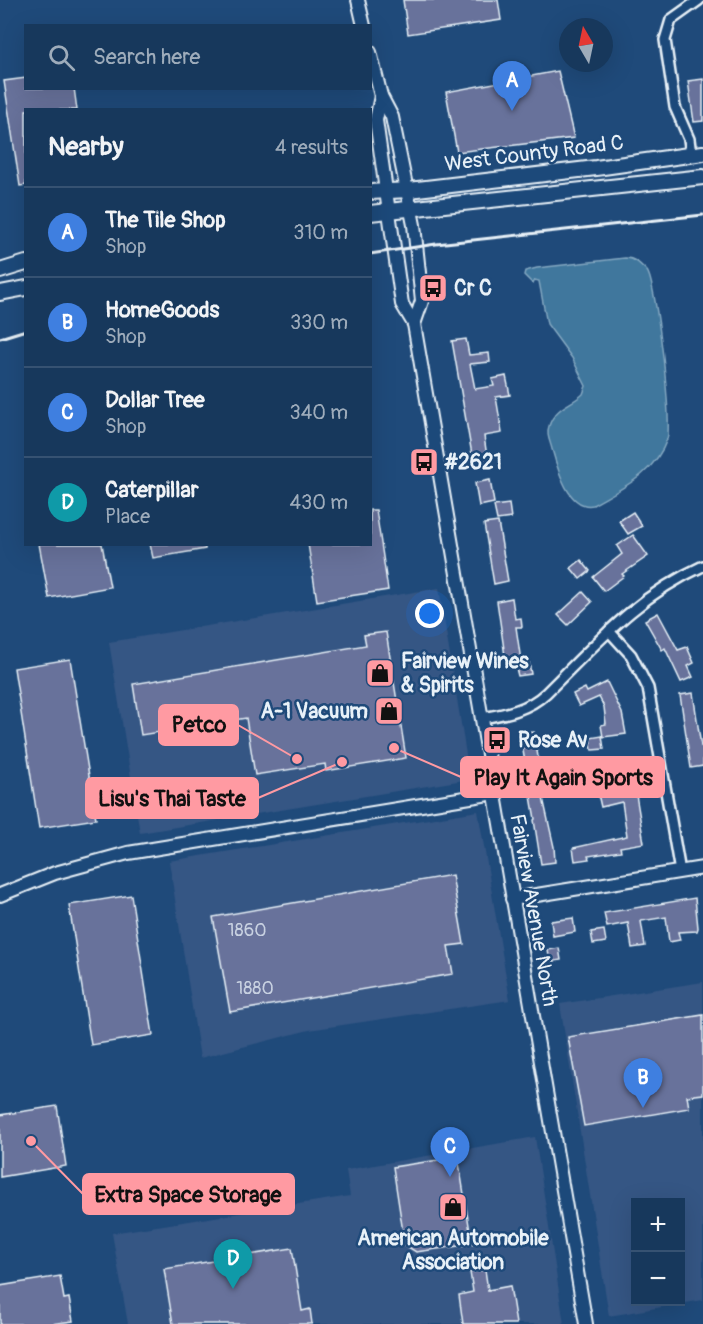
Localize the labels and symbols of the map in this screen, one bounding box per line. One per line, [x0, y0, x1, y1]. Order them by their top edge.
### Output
north arrow [559, 18, 613, 72]
pin: A [492, 62, 532, 111]
street label: West County Road C [443, 129, 625, 178]
bus stop icon: Cr C [417, 272, 449, 304]
place label: Cr C [454, 275, 492, 302]
bus stop icon: #2621 [408, 446, 440, 478]
place label: #2621 [444, 449, 502, 476]
your location [415, 599, 444, 628]
place label: Fairview Wines & Spirits [401, 648, 529, 699]
shop icon: Fairview Wines & Spirits [364, 657, 396, 689]
shop icon: A-1 Vacuum [373, 695, 405, 727]
place label: A-1 Vacuum [261, 698, 368, 725]
callout: Petco [159, 705, 238, 745]
text: Petco [172, 711, 227, 739]
bus stop icon: Rose Av [481, 724, 513, 756]
place label: Rose Av [518, 727, 588, 754]
callout: Play It Again Sports [461, 757, 664, 797]
text: Play It Again Sports [473, 764, 653, 792]
callout: Lisu's Thai Taste [86, 778, 258, 818]
text: Lisu's Thai Taste [98, 785, 247, 813]
street label: Fairview Avenue North [503, 812, 564, 1008]
house number: 1860 [228, 919, 266, 942]
house number: 1880 [236, 977, 274, 1000]
pin: B [624, 1058, 662, 1108]
pin: C [430, 1128, 470, 1177]
callout: Extra Space Storage [83, 1174, 294, 1214]
text: Extra Space Storage [95, 1181, 283, 1209]
shop icon: American Automobile Association [437, 1191, 469, 1223]
place label: American Automobile Association [357, 1225, 549, 1276]
pin: D [214, 1240, 252, 1289]

